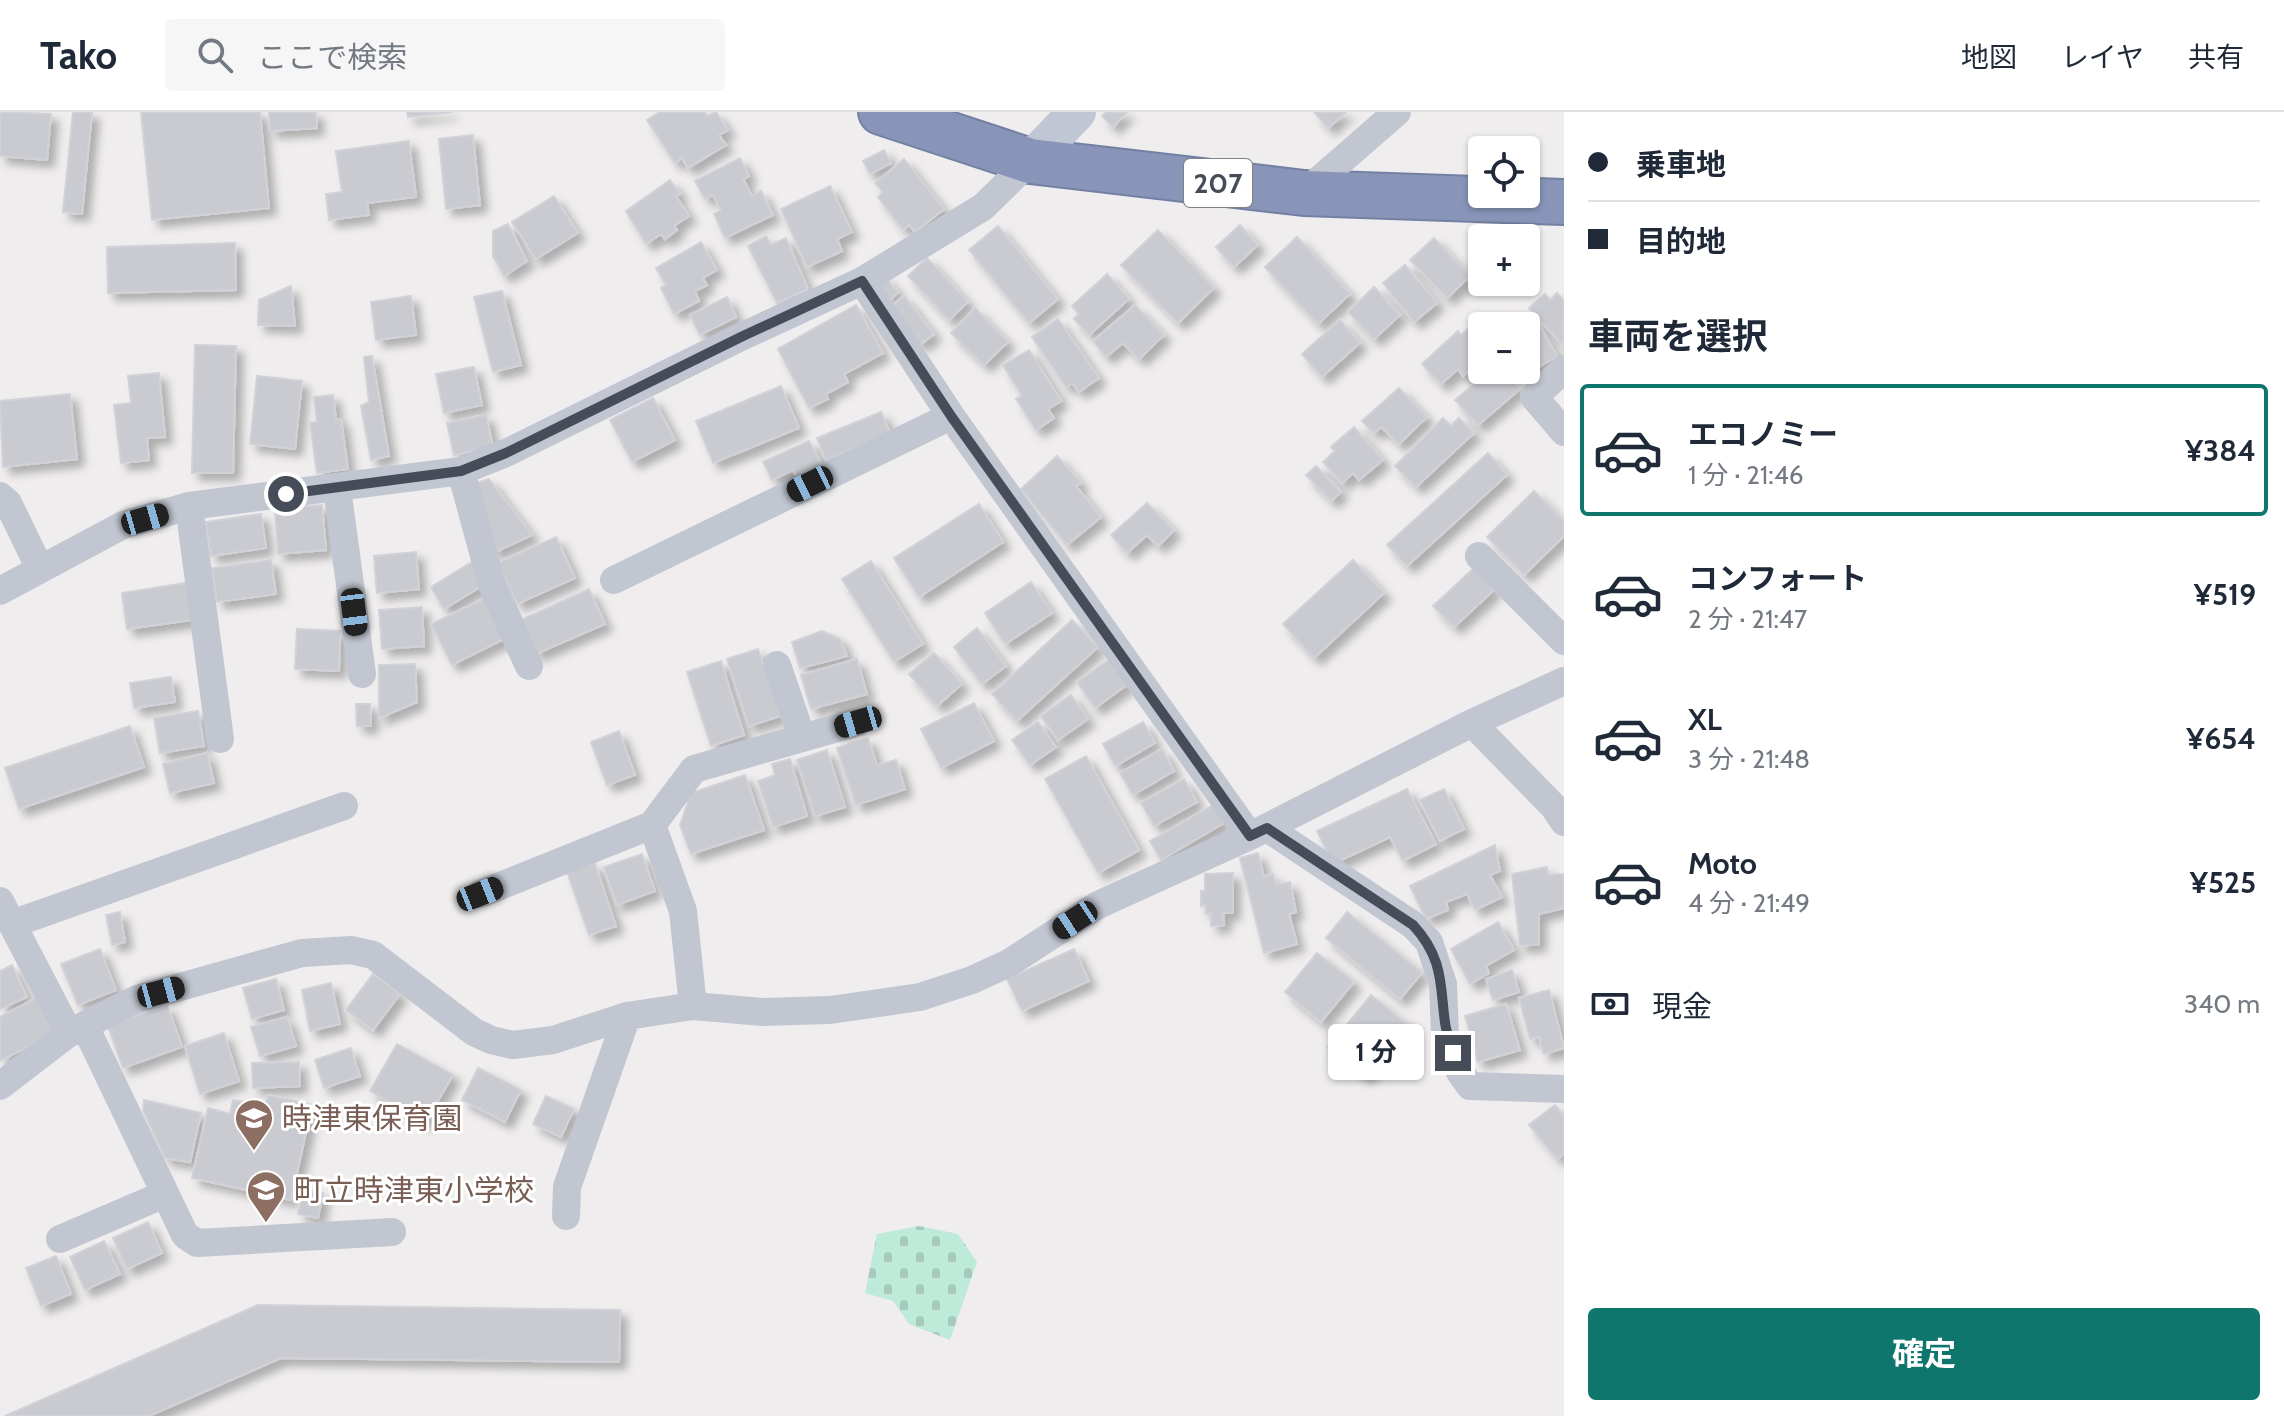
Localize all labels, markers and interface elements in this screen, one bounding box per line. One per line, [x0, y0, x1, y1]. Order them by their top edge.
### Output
search box [165, 19, 725, 91]
text: Tako [40, 32, 117, 79]
icon: search [193, 33, 237, 77]
text: ここで検索 [257, 39, 407, 76]
text: 地図 [1961, 40, 2017, 74]
text: レイヤ [2061, 40, 2144, 74]
text: 共有 [2188, 40, 2244, 74]
map controls [1468, 136, 1540, 384]
button: locate [1468, 136, 1540, 208]
text: 乗車地 [1636, 146, 1726, 183]
road number: 207 [1184, 159, 1252, 207]
text: 目的地 [1636, 223, 1726, 260]
button: + [1468, 224, 1540, 296]
button: − [1468, 312, 1540, 384]
text: 車両を選択 [1588, 314, 1768, 358]
icon: car [1592, 414, 1664, 486]
text: エコノミー [1688, 416, 1838, 453]
text: ¥384 [2185, 432, 2256, 469]
text: 1 分 · 21:46 [1688, 459, 1804, 491]
car [783, 463, 837, 505]
route start [268, 476, 304, 512]
car [119, 501, 171, 537]
icon: car [1592, 558, 1664, 630]
text: コンフォート [1688, 560, 1867, 597]
text: ¥519 [2194, 576, 2256, 613]
car [339, 587, 369, 637]
text: 2 分 · 21:47 [1688, 603, 1807, 635]
text: XL [1688, 701, 1722, 738]
icon: car [1592, 702, 1664, 774]
car [832, 704, 884, 740]
text: ¥654 [2186, 720, 2256, 757]
text: 3 分 · 21:48 [1688, 743, 1810, 775]
text: Moto [1688, 845, 1757, 882]
icon: car [1592, 846, 1664, 918]
text: ¥525 [2190, 864, 2256, 901]
car [453, 874, 507, 914]
text: 4 分 · 21:49 [1688, 887, 1810, 919]
car [1048, 897, 1102, 943]
car [135, 974, 187, 1010]
icon: cash [1588, 982, 1632, 1026]
text: 現金 [1652, 988, 1712, 1025]
text: 340 m [2184, 988, 2260, 1020]
callout: 1 分 [1329, 1025, 1425, 1081]
route end [1435, 1035, 1471, 1071]
text: 1 分 [1355, 1036, 1397, 1068]
school or university icon: 時津東保育園 [233, 1097, 275, 1152]
place label: 時津東保育園 [282, 1100, 462, 1137]
school or university icon: 町立時津東小学校 [245, 1169, 287, 1224]
place label: 町立時津東小学校 [294, 1172, 534, 1209]
button: 確定 [1588, 1308, 2260, 1400]

